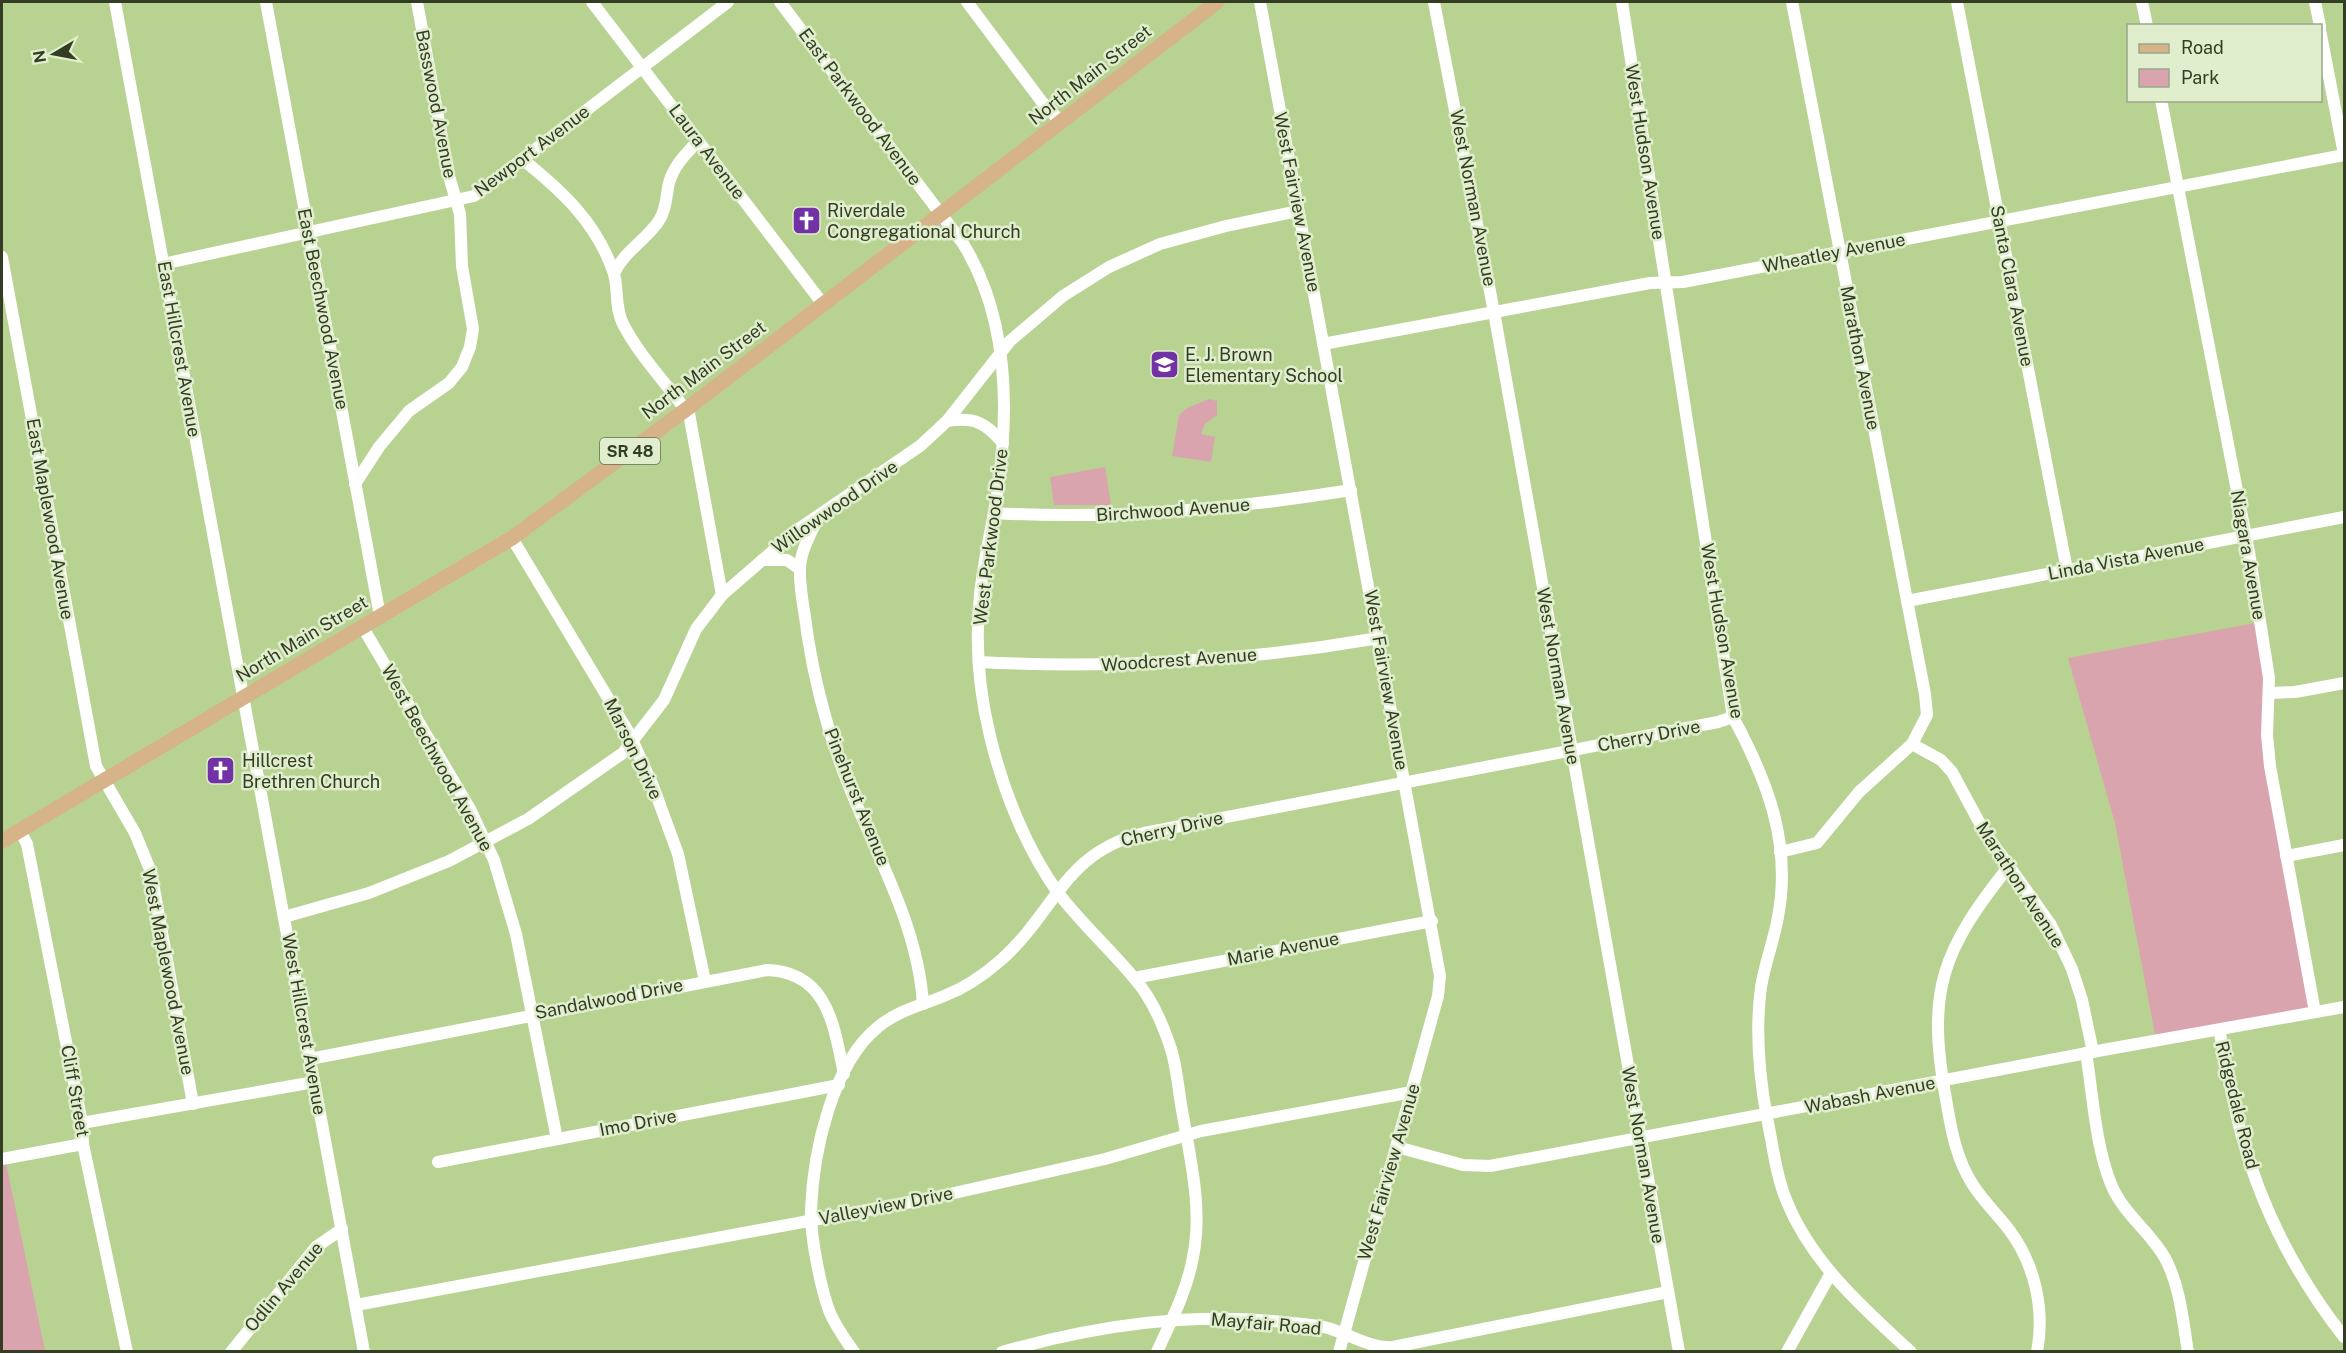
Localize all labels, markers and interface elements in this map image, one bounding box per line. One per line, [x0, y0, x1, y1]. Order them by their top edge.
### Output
street label: North Main Street [1024, 20, 1155, 129]
north arrow [24, 24, 84, 84]
street label: East Parkwood Avenue [795, 24, 926, 189]
legend [2127, 24, 2322, 102]
street label: Basswood Avenue [412, 28, 461, 180]
text: Road [2181, 37, 2224, 58]
text: N [29, 49, 50, 64]
street label: West Hudson Avenue [1621, 63, 1670, 241]
text: Park [2181, 67, 2219, 88]
street label: Laura Avenue [665, 100, 750, 203]
street label: Newport Avenue [470, 101, 593, 201]
street label: West Norman Avenue [1446, 108, 1501, 288]
street label: West Fairview Avenue [1270, 110, 1325, 294]
place label: Riverdale Congregational Church [827, 200, 1021, 242]
street label: Santa Clara Avenue [1987, 204, 2038, 368]
church icon: Riverdale Congregational Church [790, 205, 822, 237]
street label: East Beechwood Avenue [294, 206, 353, 411]
street label: Wheatley Avenue [1761, 228, 1907, 277]
street label: East Hillcrest Avenue [154, 259, 205, 439]
street label: Marathon Avenue [1836, 284, 1885, 432]
street label: North Main Street [638, 316, 770, 423]
place label: E. J. Brown Elementary School [1185, 344, 1343, 386]
school or university icon: E. J. Brown Elementary School [1148, 349, 1180, 381]
street label: East Maplewood Avenue [22, 417, 79, 621]
road number: SR 48 [600, 438, 660, 464]
street label: West Parkwood Drive [969, 447, 1012, 626]
street label: Willowwood Drive [768, 455, 902, 558]
street label: Niagara Avenue [2227, 488, 2270, 622]
street label: Birchwood Avenue [1095, 494, 1251, 525]
street label: Linda Vista Avenue [2046, 533, 2206, 584]
street label: West Hudson Avenue [1697, 542, 1748, 720]
street label: West Norman Avenue [1533, 586, 1584, 766]
street label: West Fairview Avenue [1360, 588, 1413, 772]
street label: North Main Street [232, 591, 371, 686]
street label: Woodcrest Avenue [1100, 644, 1258, 675]
street label: West Beechwood Avenue [377, 661, 498, 855]
street label: Marson Drive [600, 695, 667, 803]
street label: Cherry Drive [1596, 715, 1702, 756]
street label: Pinehurst Avenue [820, 725, 895, 869]
place label: Hillcrest Brethren Church [242, 750, 380, 792]
church icon: Hillcrest Brethren Church [205, 755, 237, 787]
street label: Cherry Drive [1119, 807, 1225, 850]
street label: Marathon Avenue [1972, 818, 2069, 952]
street label: West Maplewood Avenue [138, 867, 199, 1077]
street label: Marie Avenue [1225, 927, 1341, 970]
street label: West Hillcrest Avenue [278, 931, 331, 1116]
street label: Sandalwood Drive [533, 974, 685, 1023]
street label: Ridgedale Road [2211, 1039, 2264, 1171]
street label: Cliff Street [57, 1043, 94, 1139]
street label: West Norman Avenue [1618, 1065, 1669, 1245]
street label: Wabash Avenue [1803, 1072, 1937, 1117]
street label: West Fairview Avenue [1353, 1081, 1424, 1263]
street label: Imo Drive [598, 1105, 678, 1140]
street label: Valleyview Drive [817, 1182, 955, 1229]
street label: Odlin Avenue [240, 1238, 327, 1336]
street label: Mayfair Road [1210, 1308, 1322, 1339]

